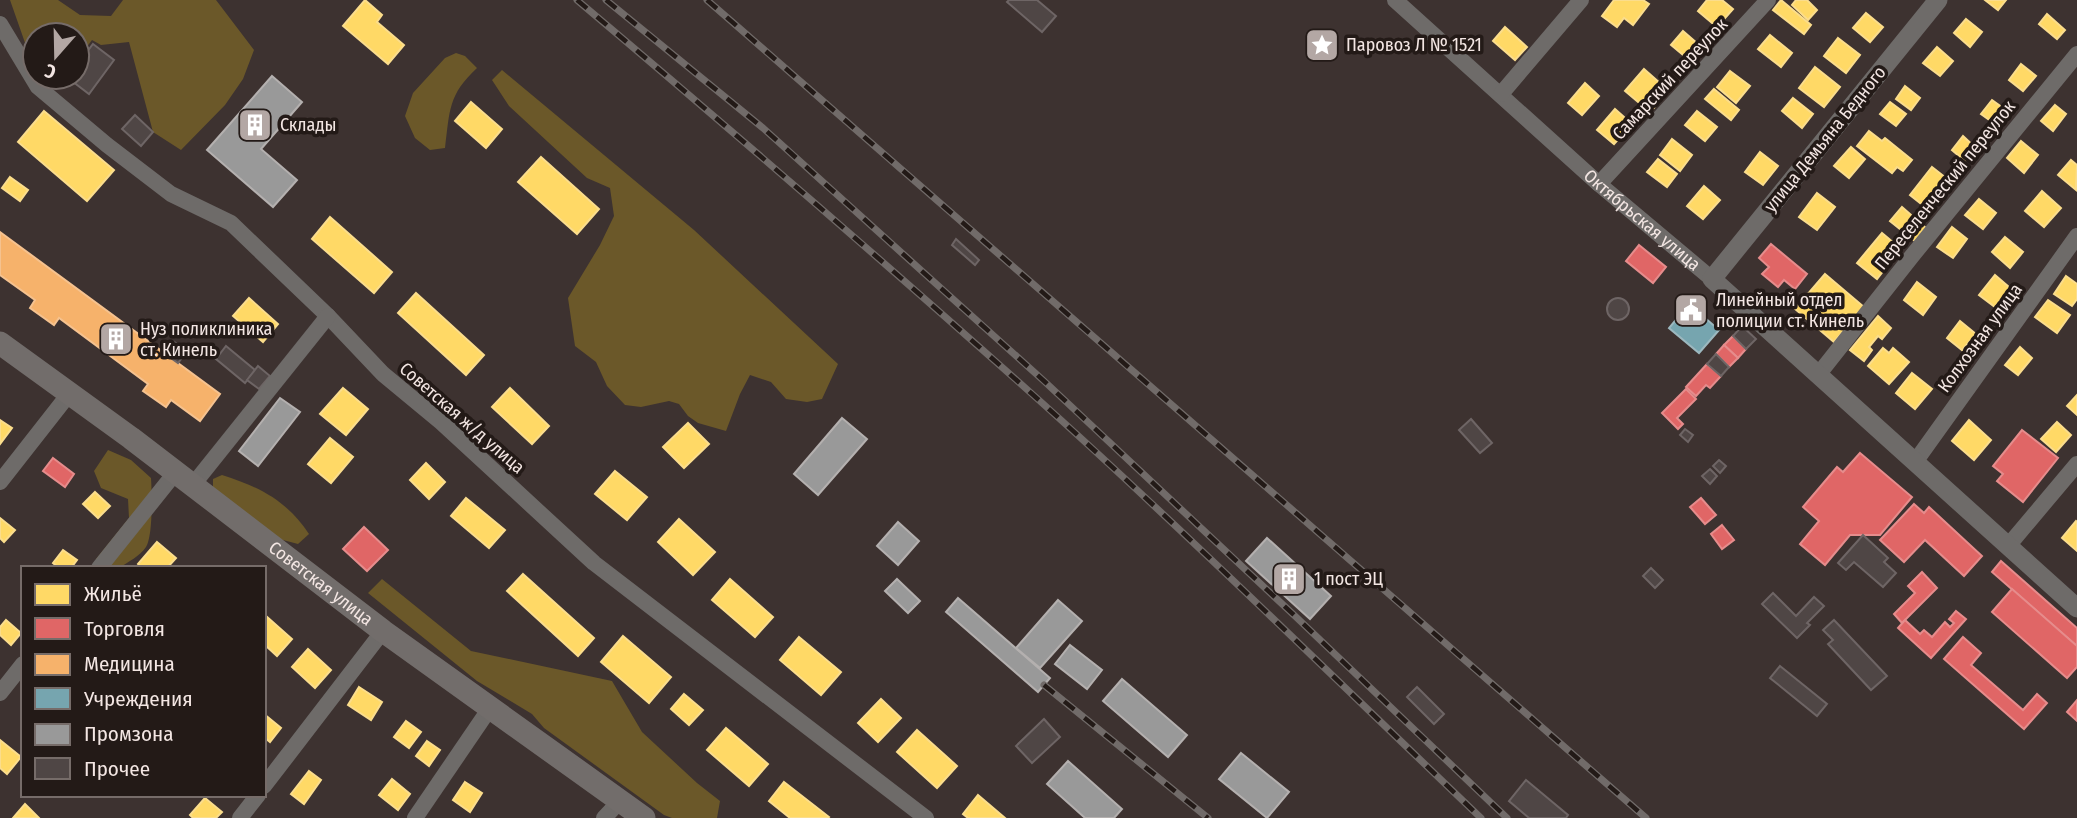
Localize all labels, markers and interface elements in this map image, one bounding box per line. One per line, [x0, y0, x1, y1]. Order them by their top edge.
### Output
street label: Самарский переулок [1608, 13, 1733, 145]
north arrow [21, 21, 91, 91]
place icon: Паровоз Л № 1521 [1303, 26, 1341, 64]
place label: Паровоз Л № 1521 [1346, 34, 1482, 56]
text: С [42, 59, 59, 84]
street label: улица Демьяна Бедного [1759, 62, 1891, 216]
street label: Переселенческий переулок [1870, 96, 2020, 274]
building icon: Склады [236, 106, 274, 144]
place label: Склады [280, 114, 336, 136]
street label: Октябрьская улица [1579, 165, 1705, 276]
street label: Колхозная улица [1933, 279, 2027, 397]
place label: Линейный отдел полиции ст. Кинель [1716, 289, 1864, 332]
public building icon: Линейный отдел полиции ст. Кинель [1672, 291, 1710, 329]
place label: Нуз поликлиника ст. Кинель [140, 318, 273, 361]
building icon: Нуз поликлиника ст. Кинель [97, 320, 135, 358]
street label: Советская ж/д улица [395, 358, 529, 478]
street label: Советская улица [264, 536, 378, 630]
building icon: 1 пост ЭЦ [1270, 560, 1308, 598]
legend [21, 566, 266, 797]
place label: 1 пост ЭЦ [1314, 568, 1383, 590]
text: Жильё [84, 581, 142, 607]
text: Торговля [84, 616, 165, 642]
text: Медицина [84, 651, 175, 677]
text: Учреждения [83, 686, 193, 712]
text: Промзона [84, 721, 173, 747]
text: Прочее [84, 756, 150, 782]

